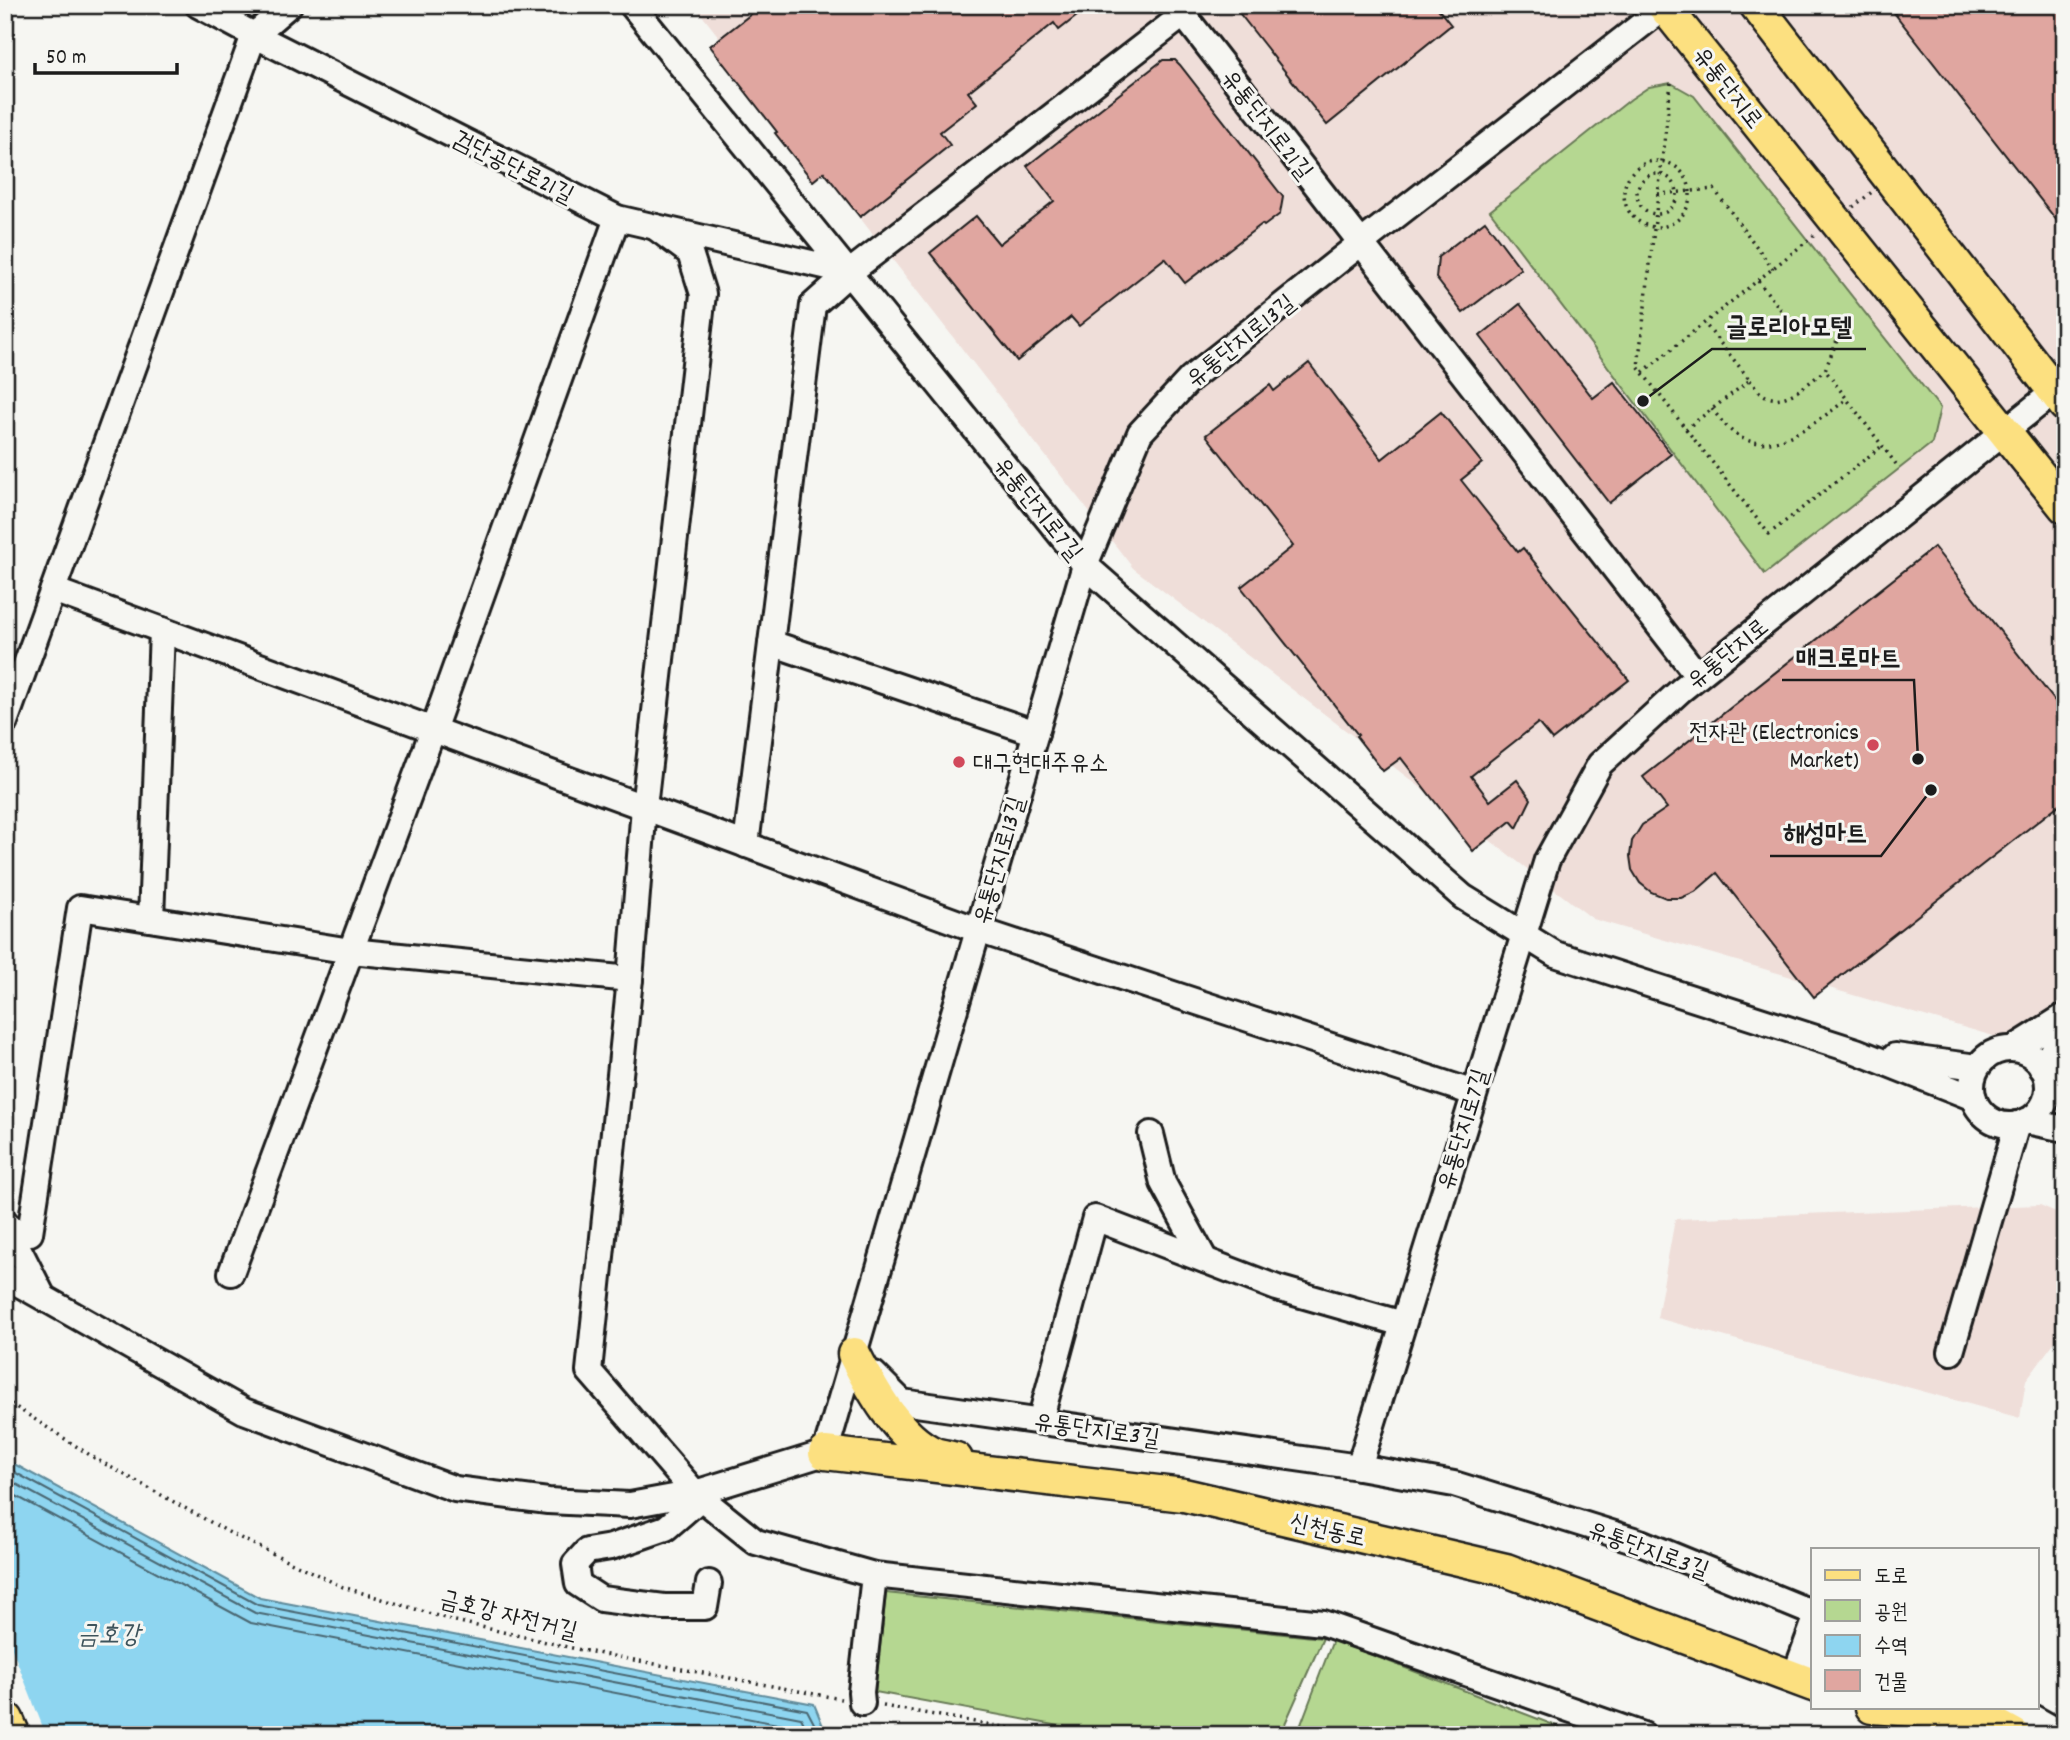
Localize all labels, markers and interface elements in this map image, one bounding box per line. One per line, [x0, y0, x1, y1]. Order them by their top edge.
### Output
scale bar [35, 32, 177, 76]
street label: 유통단지로 [1684, 40, 1770, 137]
text: 50 m [46, 44, 86, 74]
street label: 유통단지로21길 [1212, 64, 1320, 188]
street label: 검단공단로21길 [446, 124, 579, 214]
street label: 유통단지로13길 [1180, 288, 1304, 397]
callout: 글로리아모텔 [1712, 302, 1866, 349]
text: 글로리아모텔 [1726, 311, 1853, 348]
street label: 유통단지로7길 [984, 451, 1089, 569]
street label: 유통단지로 [1681, 612, 1777, 699]
callout: 매크로마트 [1782, 633, 1914, 680]
text: 매크로마트 [1796, 642, 1900, 679]
place label: 전자관 (Electronics Market) [1689, 717, 1859, 779]
marker: 전자관 (Electronics Market) [1865, 737, 1881, 753]
place label: 대구현대주유소 [973, 748, 1108, 782]
marker: 대구현대주유소 [951, 754, 967, 770]
street label: 유통단지로13길 [966, 793, 1035, 929]
callout: 해성마트 [1770, 809, 1881, 856]
text: 해성마트 [1783, 817, 1867, 854]
street label: 유통단지로7길 [1430, 1065, 1499, 1195]
street label: 유통단지로3길 [1032, 1406, 1162, 1458]
street label: 신천동로 [1286, 1507, 1369, 1557]
street label: 유통단지로3길 [1583, 1514, 1713, 1589]
legend [1811, 1548, 2038, 1708]
text: 도로 [1874, 1563, 1908, 1593]
street label: 금호강 자전거길 [436, 1583, 581, 1650]
text: 공원 [1874, 1599, 1908, 1629]
water label: 금호강 [78, 1618, 143, 1655]
text: 수역 [1874, 1633, 1908, 1663]
text: 건물 [1874, 1669, 1908, 1699]

